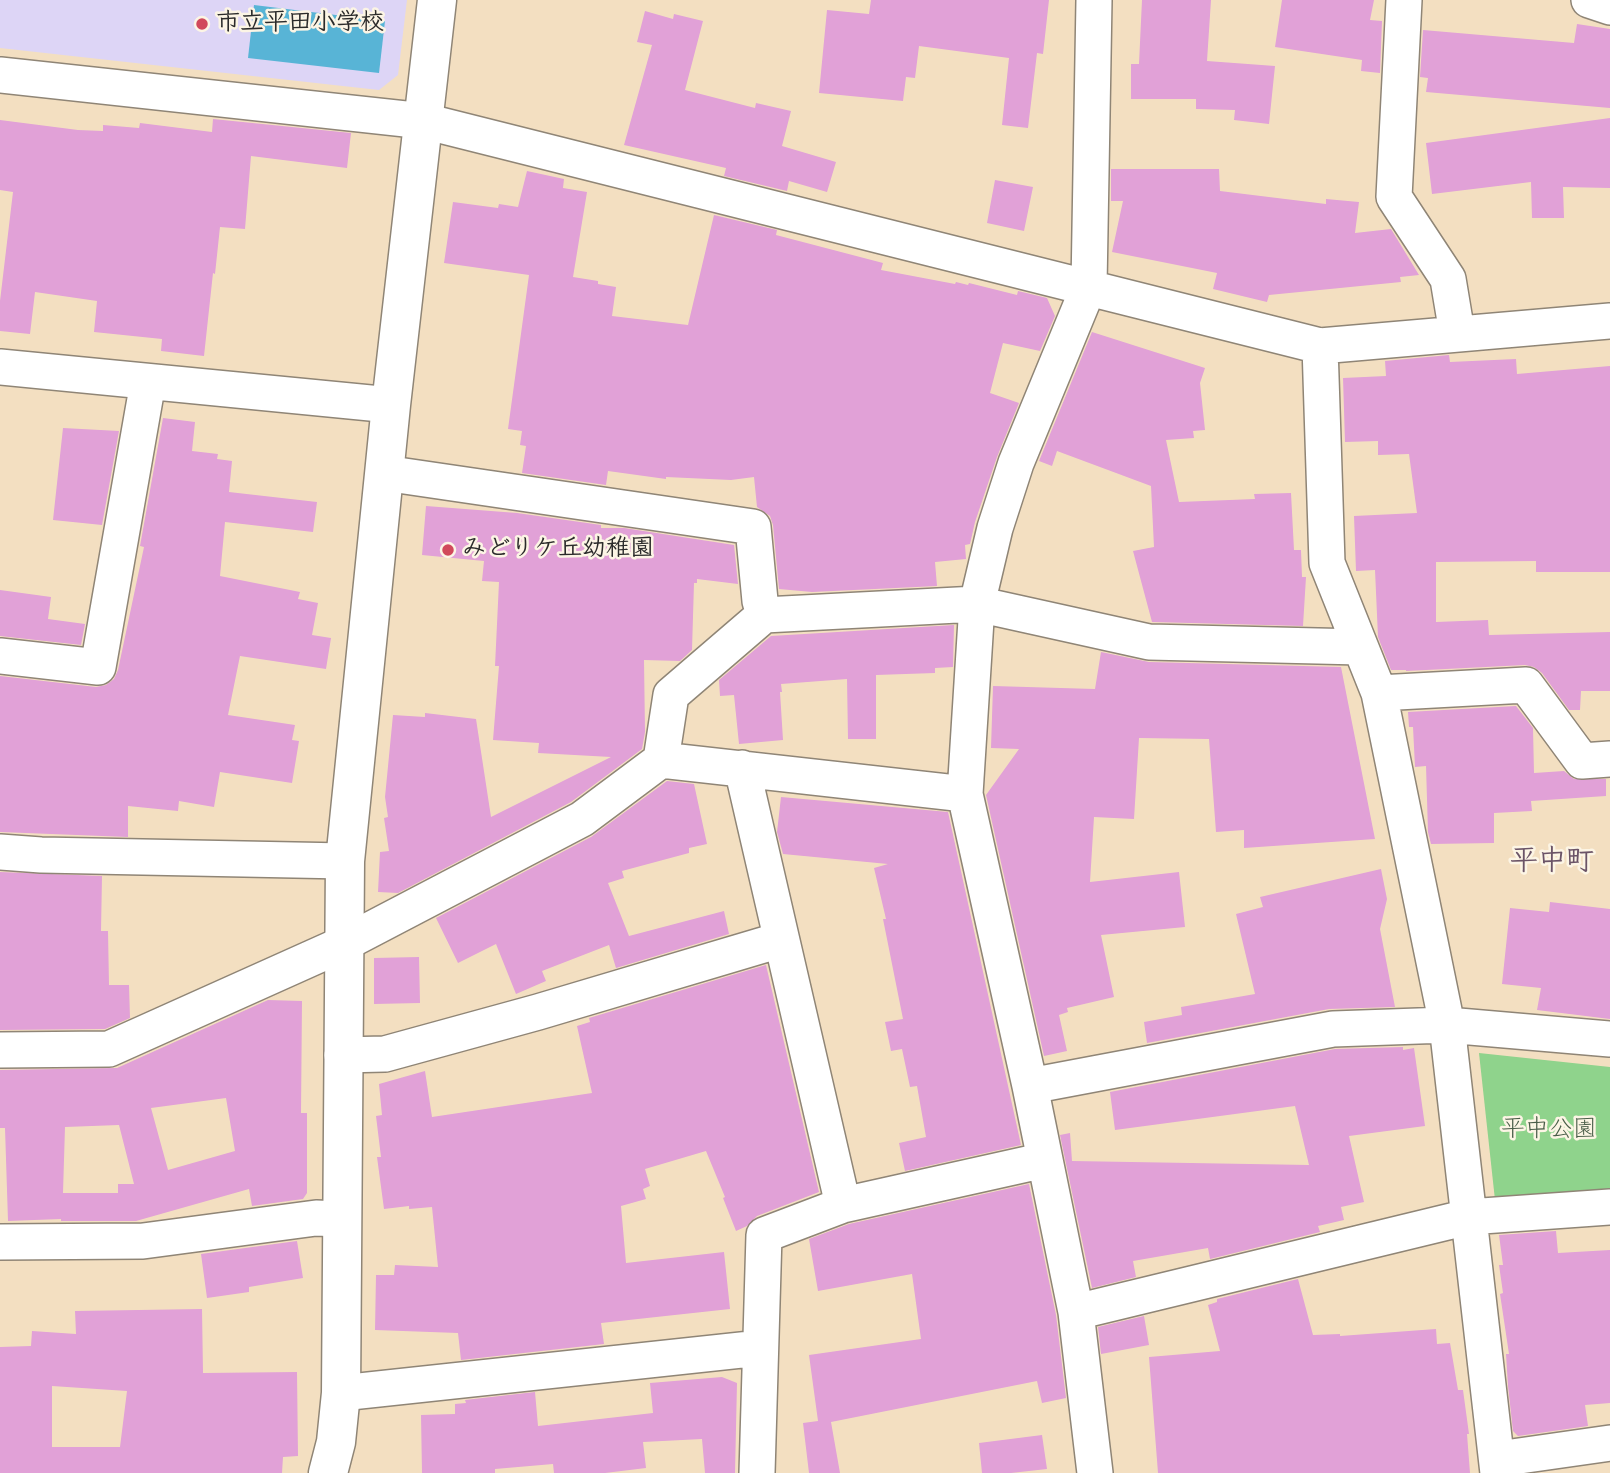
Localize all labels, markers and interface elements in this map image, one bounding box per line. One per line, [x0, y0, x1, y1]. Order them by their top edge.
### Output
place label: 市立平田小学校 [216, 10, 384, 38]
marker: 市立平田小学校 [194, 16, 210, 32]
place label: みどりケ丘幼稚園 [462, 536, 654, 564]
marker: みどりケ丘幼稚園 [440, 542, 456, 558]
district label: 平中町 [1510, 846, 1594, 880]
park label: 平中公園 [1501, 1117, 1597, 1145]

